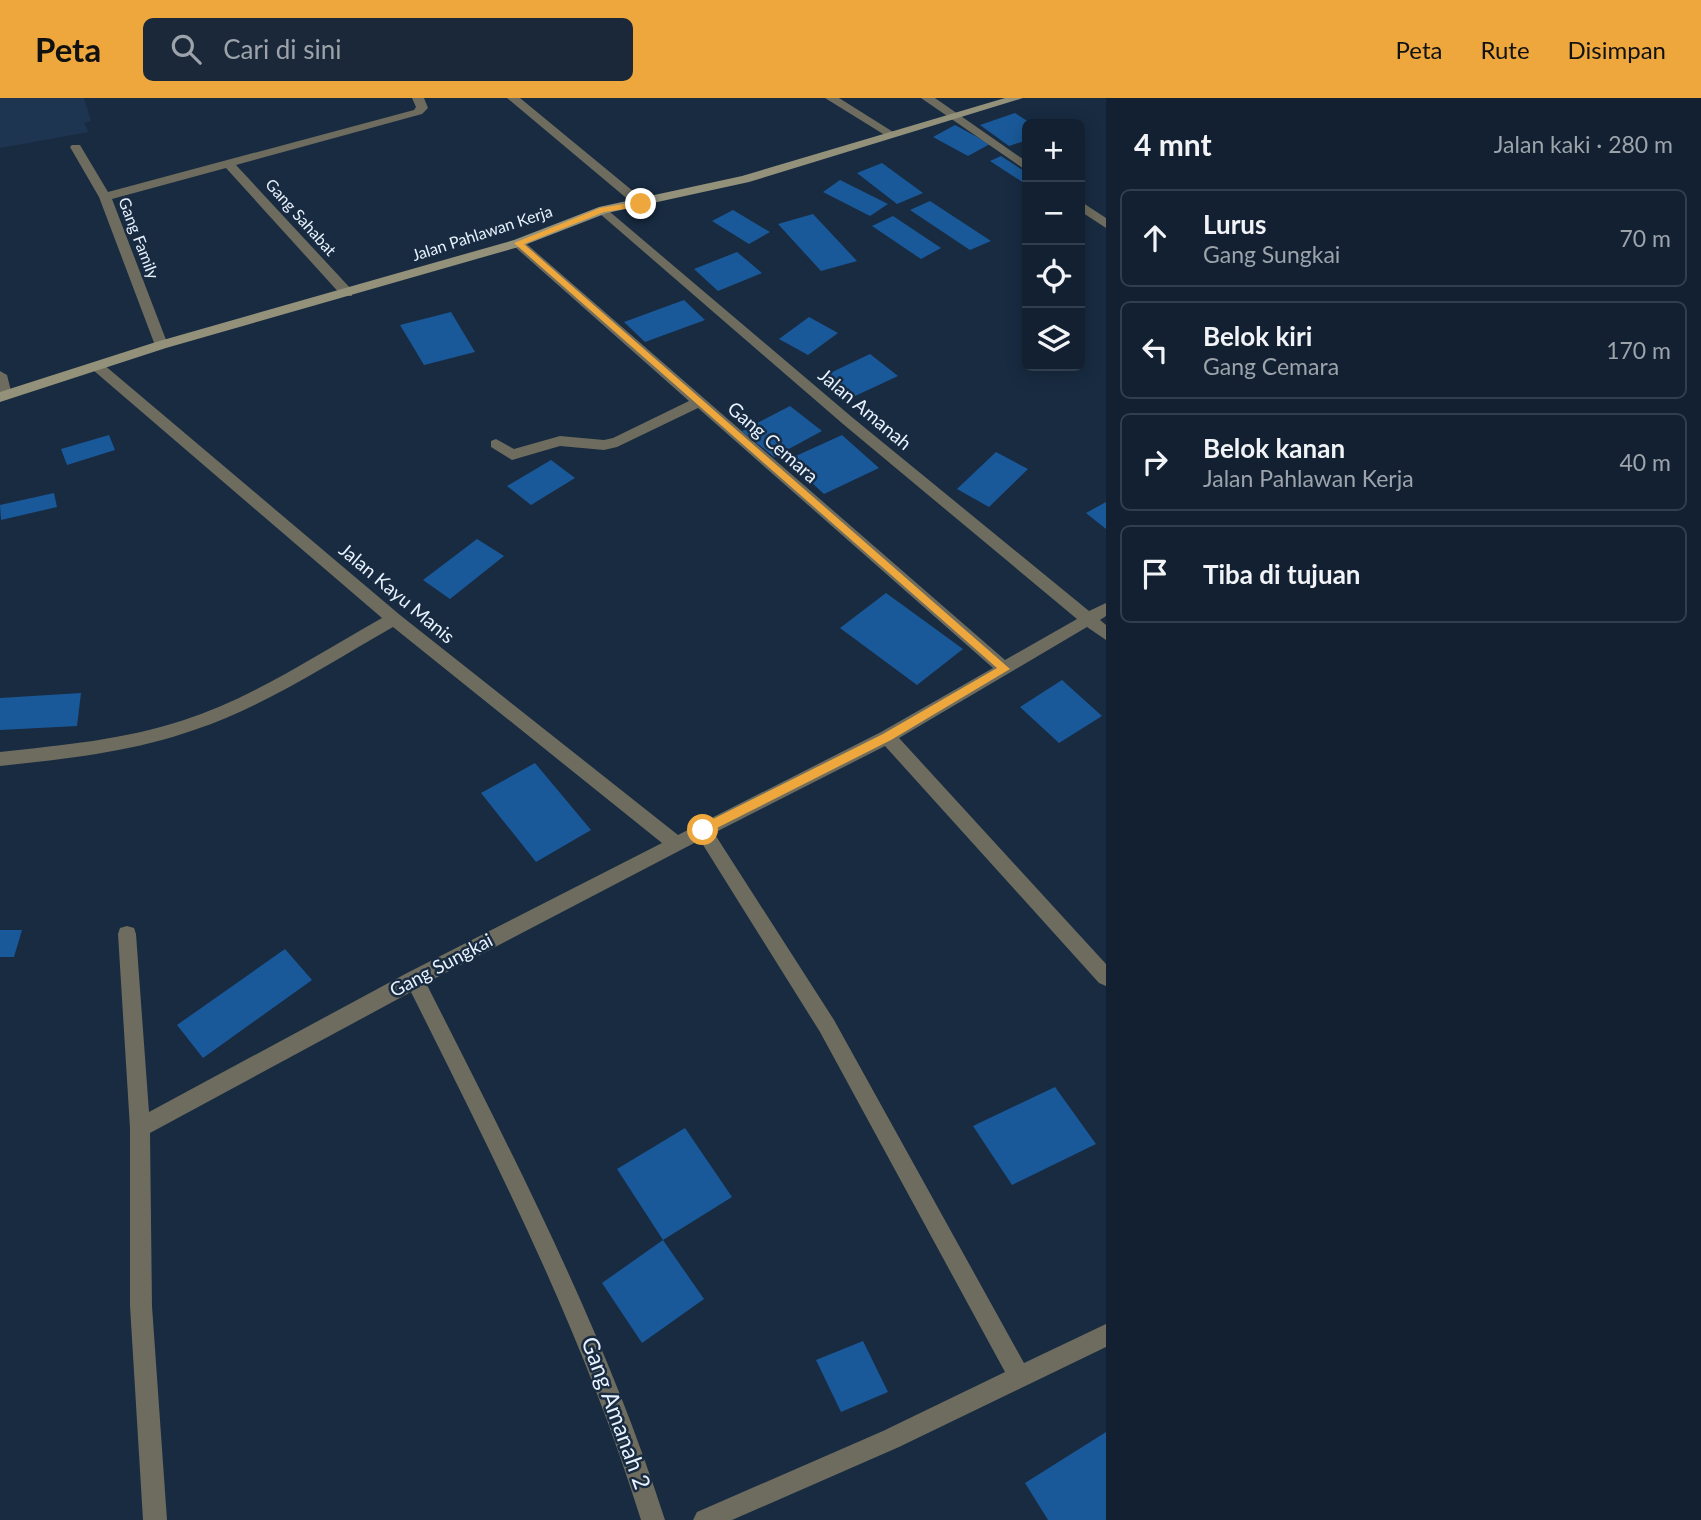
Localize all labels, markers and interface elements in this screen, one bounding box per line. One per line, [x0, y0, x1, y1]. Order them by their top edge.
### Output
search box [143, 18, 633, 81]
text: Peta [35, 29, 101, 69]
icon: search [167, 30, 205, 68]
text: Cari di sini [223, 33, 342, 65]
text: Peta [1396, 35, 1442, 64]
text: Rute [1480, 35, 1530, 64]
text: Disimpan [1568, 35, 1666, 64]
map controls [1022, 119, 1085, 371]
button: + [1022, 119, 1085, 182]
text: 4 mnt [1134, 126, 1212, 162]
text: Jalan kaki · 280 m [1494, 130, 1673, 158]
street label: Gang Sahabat [262, 174, 341, 259]
button: − [1022, 182, 1085, 245]
route end [625, 188, 656, 219]
street label: Gang Family [115, 194, 164, 282]
street label: Jalan Pahlawan Kerja [409, 201, 554, 264]
text: Lurus [1203, 208, 1266, 240]
icon: ahead [1136, 219, 1174, 257]
text: 70 m [1620, 224, 1671, 252]
text: Gang Sungkai [1203, 240, 1340, 268]
button: locate [1022, 245, 1085, 308]
button: layers [1022, 308, 1085, 371]
text: Belok kiri [1203, 320, 1312, 352]
icon: left [1136, 331, 1174, 369]
text: 170 m [1606, 336, 1671, 364]
text: Gang Cemara [1203, 352, 1339, 380]
street label: Jalan Amanah [814, 363, 917, 454]
street label: Gang Cemara [723, 396, 823, 487]
text: Belok kanan [1203, 432, 1345, 464]
icon: right [1136, 443, 1174, 481]
text: 40 m [1620, 448, 1671, 476]
text: Jalan Pahlawan Kerja [1203, 464, 1414, 492]
street label: Jalan Kayu Manis [335, 538, 460, 648]
icon: arrive [1136, 555, 1174, 593]
text: Tiba di tujuan [1203, 558, 1361, 590]
route start [687, 814, 718, 845]
street label: Gang Sungkai [385, 928, 496, 1001]
street label: Gang Amanah 2 [576, 1333, 658, 1493]

